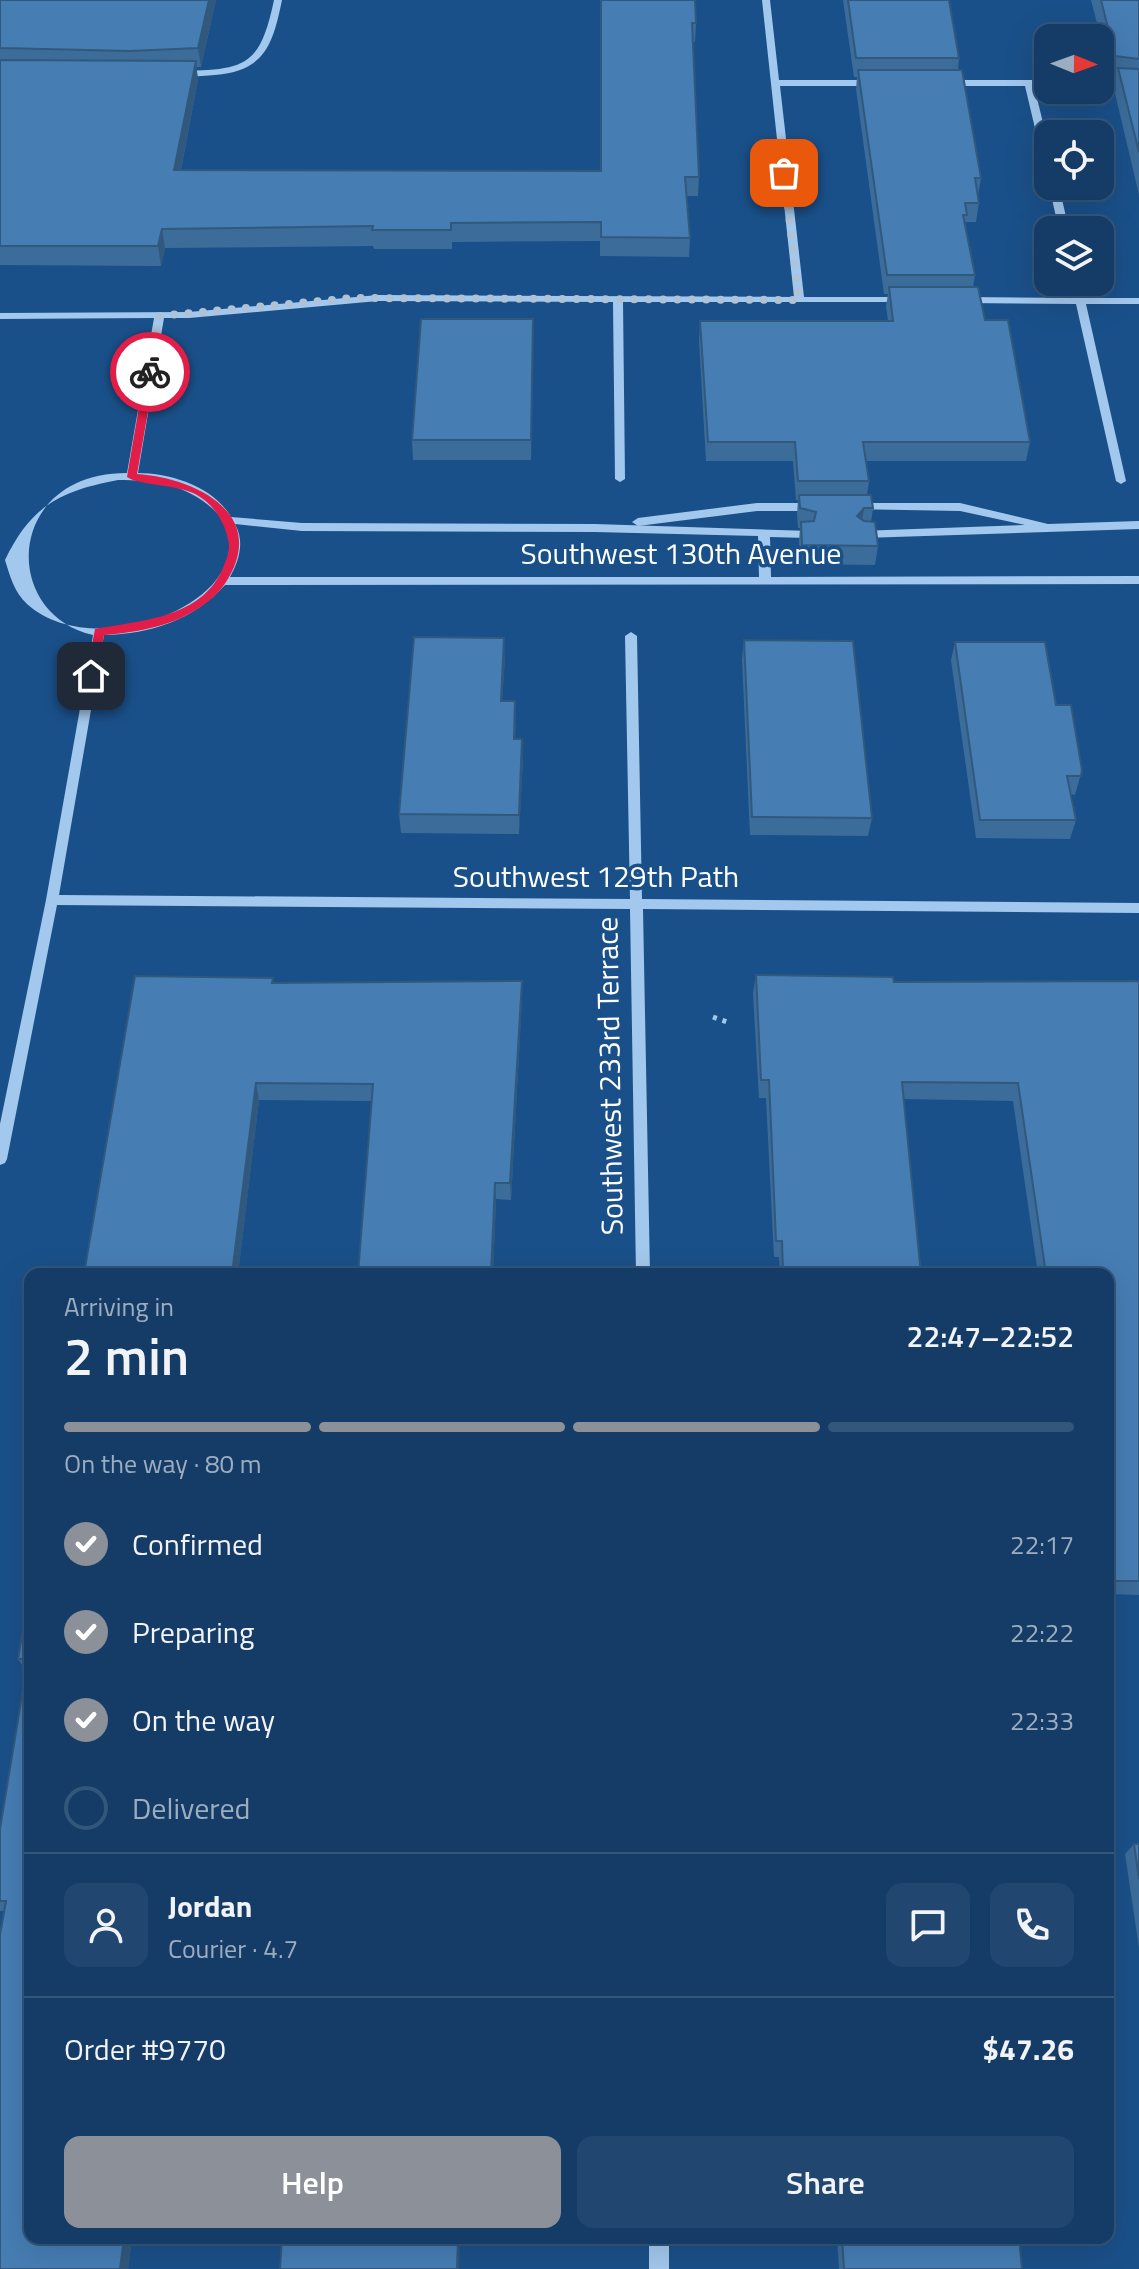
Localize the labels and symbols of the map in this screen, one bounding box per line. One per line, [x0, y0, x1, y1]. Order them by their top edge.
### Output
north arrow [1034, 24, 1114, 104]
pin [750, 139, 818, 207]
courier [110, 332, 190, 412]
street label: Southwest 130th Avenue [521, 530, 841, 576]
pin [57, 642, 125, 710]
street label: Southwest 129th Path [453, 853, 739, 899]
street label: Southwest 233rd Terrace [583, 916, 635, 1236]

